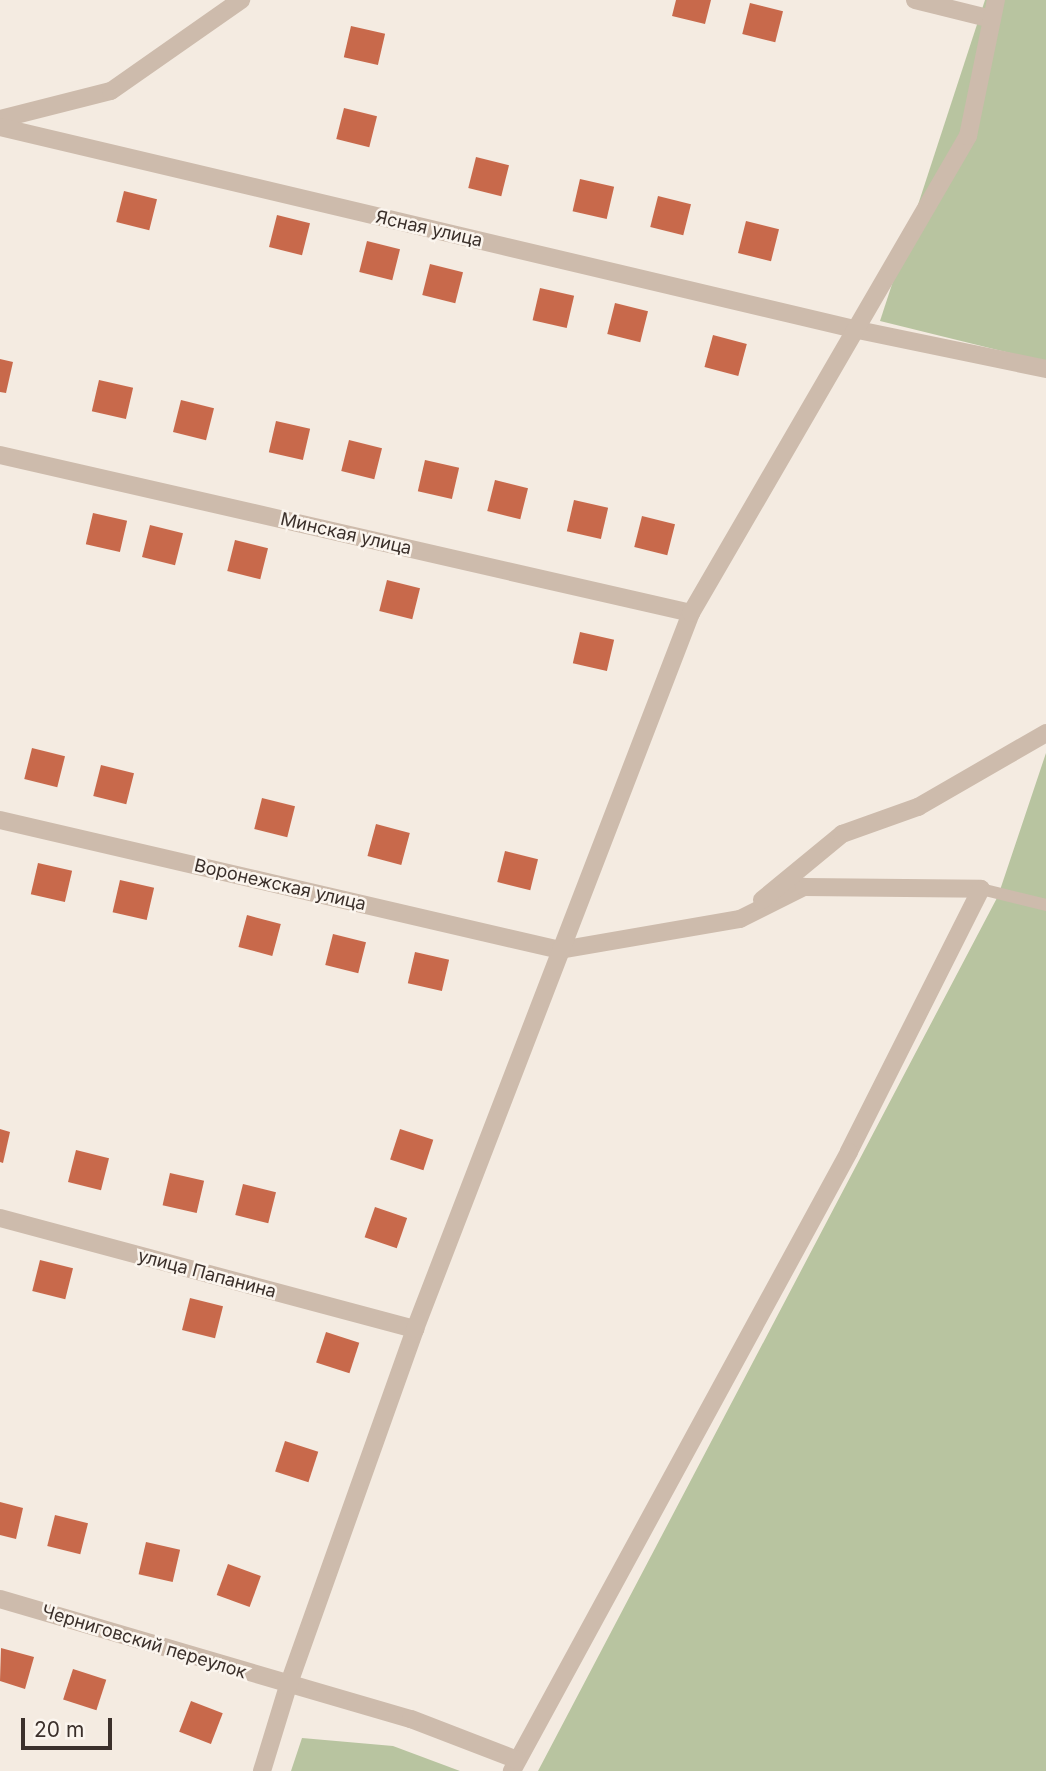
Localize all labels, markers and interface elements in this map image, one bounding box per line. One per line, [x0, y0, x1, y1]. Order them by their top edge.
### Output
street label: Ясная улица [374, 206, 484, 252]
street label: Минская улица [278, 508, 414, 560]
street label: Воронежская улица [192, 855, 368, 915]
street label: улица Папанина [135, 1245, 279, 1303]
street label: Черниговский переулок [39, 1601, 249, 1683]
scale bar [24, 1704, 116, 1748]
text: 20 m [34, 1717, 84, 1742]

